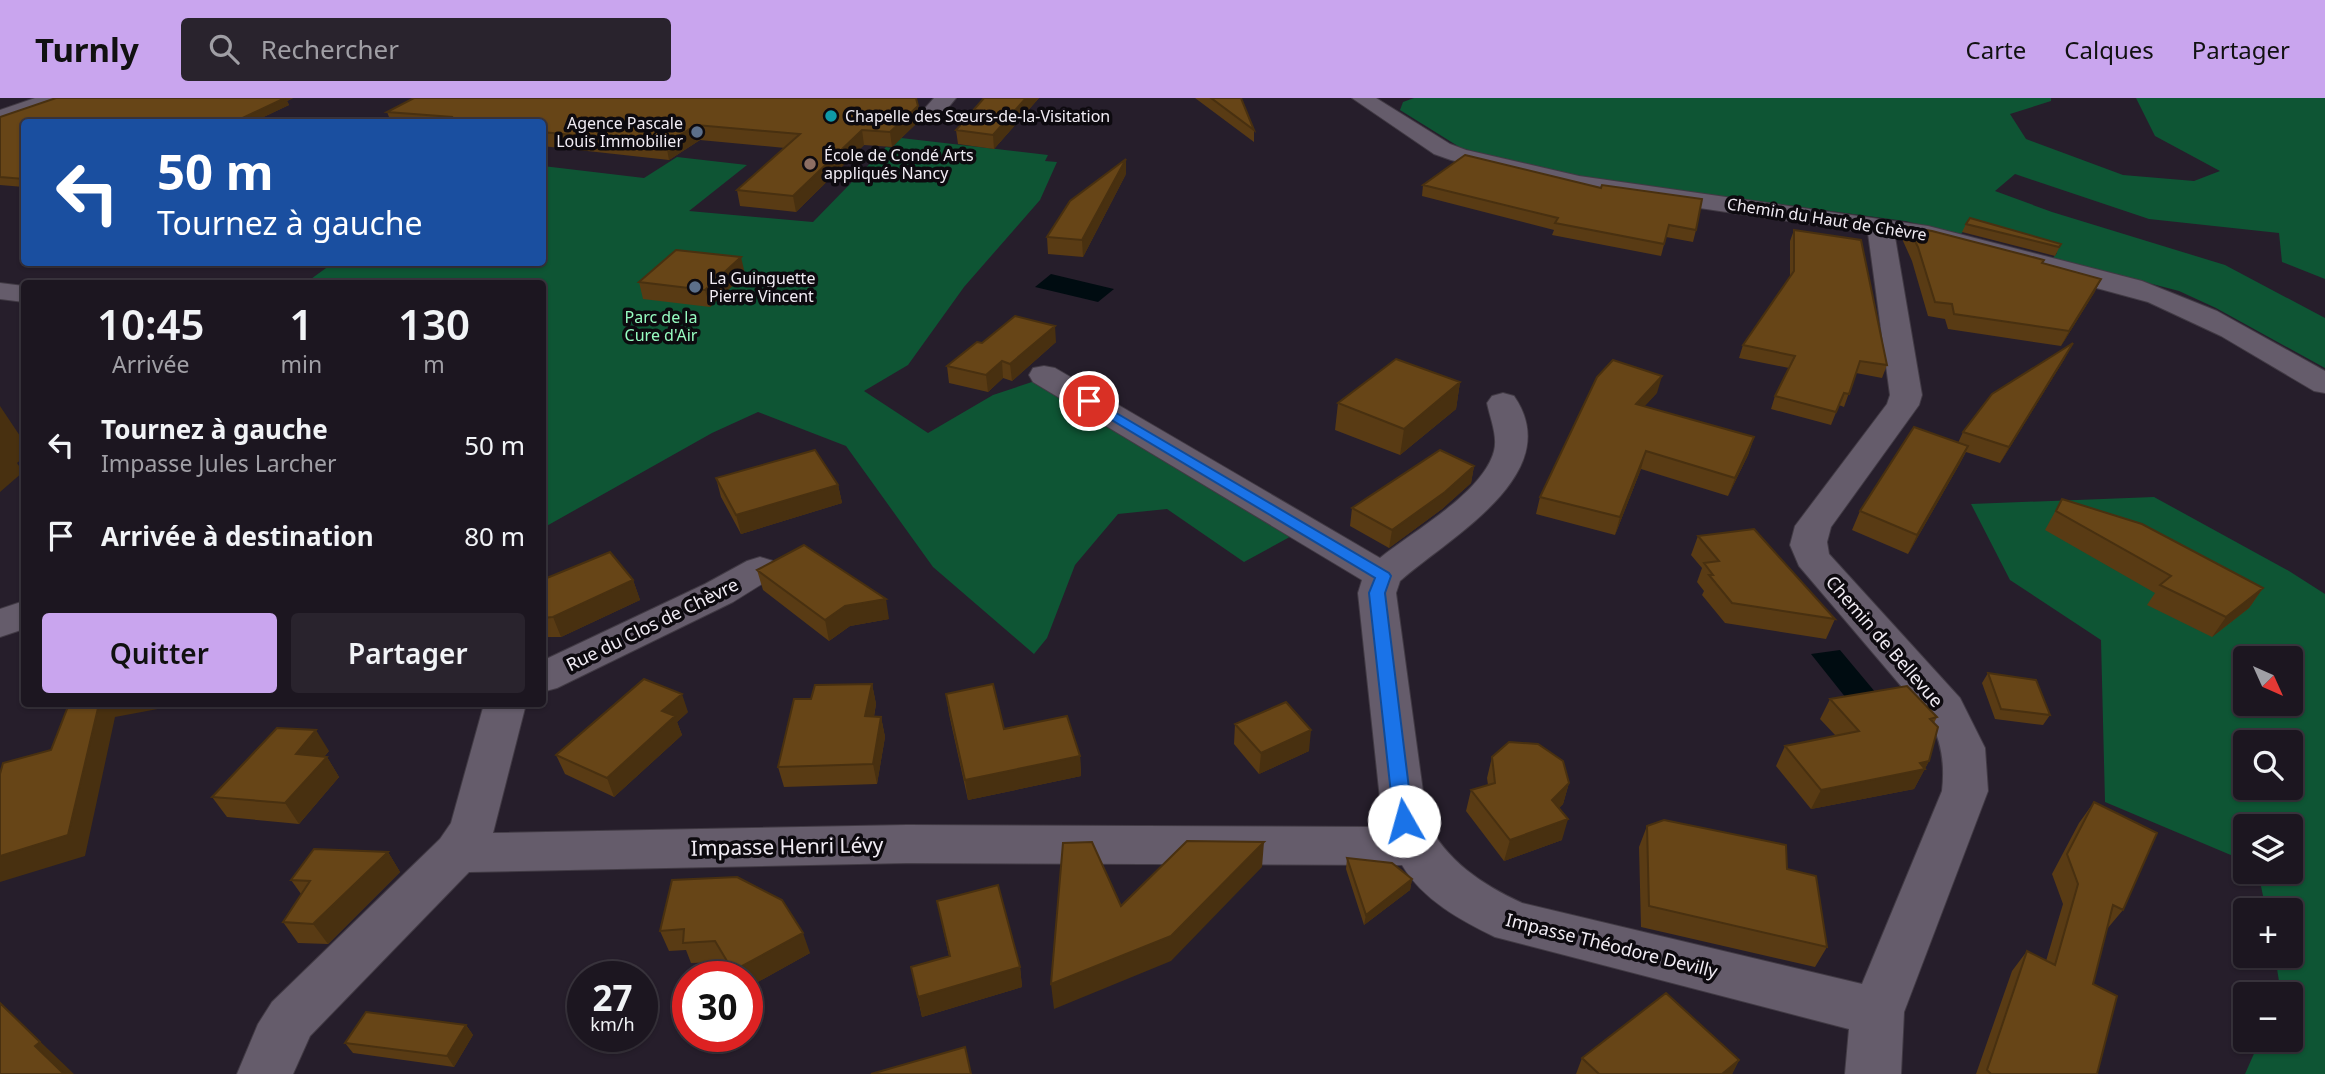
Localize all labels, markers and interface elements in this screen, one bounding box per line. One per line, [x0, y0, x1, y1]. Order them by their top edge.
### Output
search box [181, 18, 671, 81]
text: Turnly [35, 27, 139, 72]
icon: search [205, 30, 243, 68]
text: Rechercher [261, 31, 399, 67]
text: Carte [1966, 33, 2026, 66]
text: Calques [2064, 33, 2154, 66]
text: Partager [2192, 33, 2290, 66]
place label: Chapelle des Sœurs-de-la-Visitation [845, 105, 1110, 127]
marker: Chapelle des Sœurs-de-la-Visitation [823, 108, 839, 124]
place label: Agence Pascale Louis Immobilier [556, 112, 683, 152]
marker: Agence Pascale Louis Immobilier [689, 124, 705, 140]
text: 50 m [157, 138, 274, 204]
place label: École de Condé Arts appliqués Nancy [824, 144, 974, 184]
icon: left [42, 147, 133, 238]
marker: École de Condé Arts appliqués Nancy [802, 156, 818, 172]
street label: Chemin du Haut de Chèvre [1726, 192, 1928, 246]
text: Tournez à gauche [157, 201, 423, 244]
place label: La Guinguette Pierre Vincent [709, 267, 815, 307]
marker: La Guinguette Pierre Vincent [687, 279, 703, 295]
text: 10:45 [97, 295, 205, 352]
text: 1 [289, 295, 313, 352]
text: 130 [398, 295, 470, 352]
park label: Parc de la Cure d'Air [625, 306, 698, 346]
text: Arrivée [112, 348, 189, 380]
text: min [280, 348, 322, 380]
text: m [423, 348, 445, 380]
pin [1059, 371, 1119, 431]
icon: arrive [1070, 382, 1108, 420]
text: Tournez à gauche [101, 411, 328, 447]
icon: left [42, 426, 80, 464]
text: 50 m [464, 427, 525, 463]
text: Impasse Jules Larcher [101, 447, 336, 479]
icon: arrive [42, 517, 80, 555]
text: Arrivée à destination [101, 518, 374, 554]
text: 80 m [464, 518, 525, 554]
street label: Chemin de Bellevue [1821, 570, 1949, 712]
street label: Rue du Clos de Chèvre [562, 572, 742, 676]
button: Quitter [42, 613, 277, 693]
button: Partager [291, 613, 525, 693]
north arrow [2233, 646, 2303, 716]
map controls [2233, 646, 2303, 1052]
button: search [2233, 730, 2303, 800]
position arrow [1367, 784, 1441, 858]
button: layers [2233, 814, 2303, 884]
street label: Impasse Henri Lévy [690, 830, 884, 862]
button: + [2233, 898, 2303, 968]
street label: Impasse Théodore Devilly [1504, 907, 1721, 983]
speed limit sign: 30 [672, 961, 763, 1052]
text: 27 [592, 974, 633, 1021]
button: − [2233, 982, 2303, 1052]
text: km/h [590, 1012, 635, 1036]

